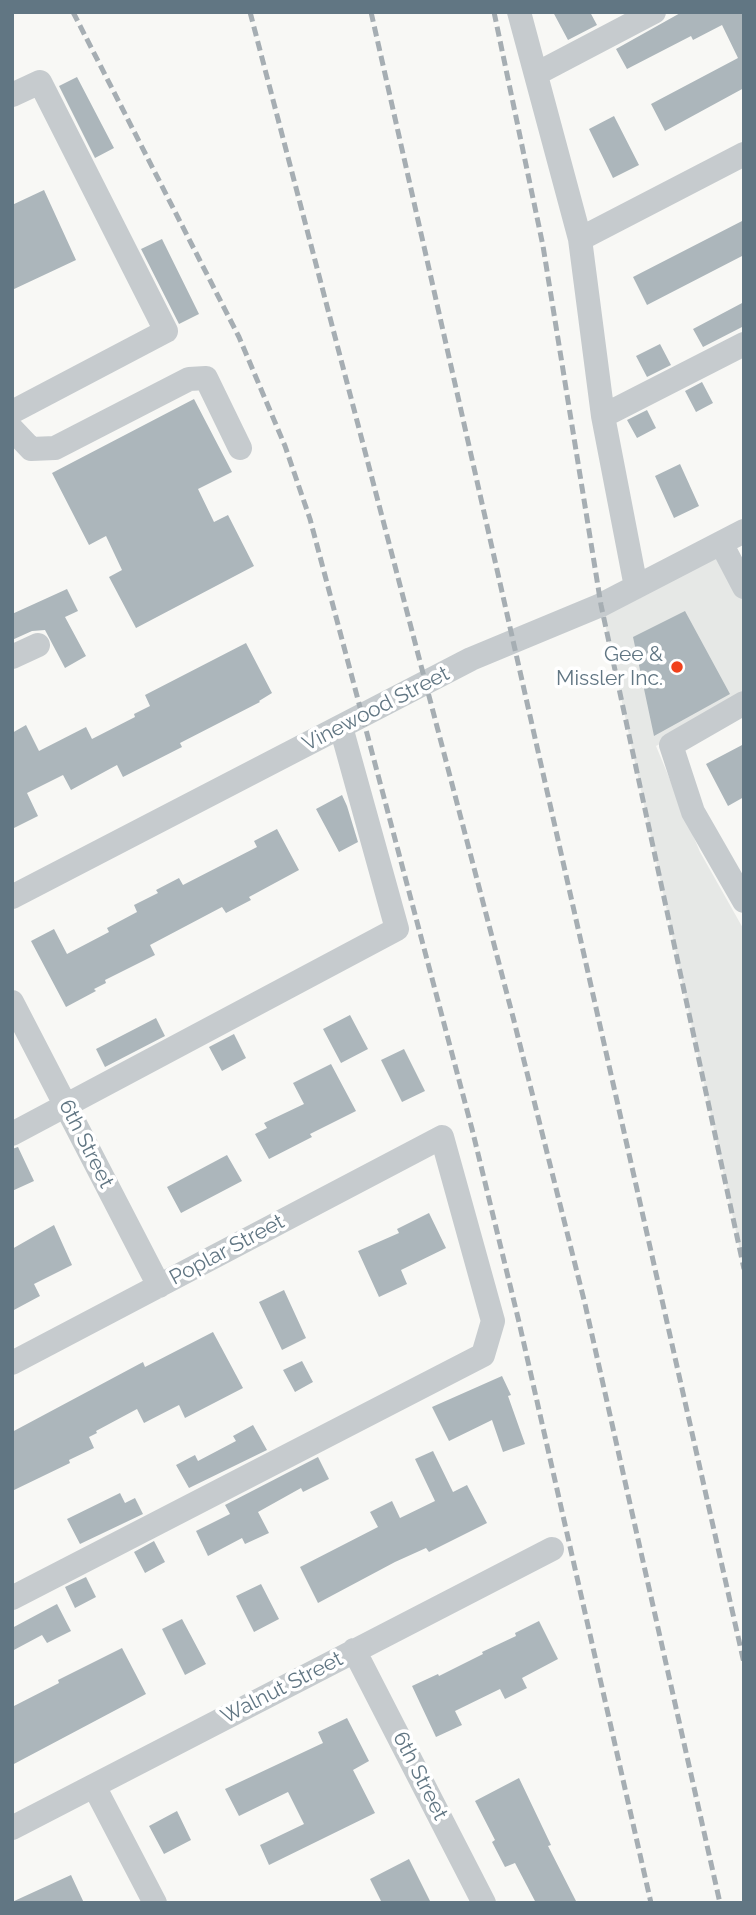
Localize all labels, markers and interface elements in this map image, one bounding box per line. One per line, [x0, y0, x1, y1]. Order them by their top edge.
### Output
place label: Gee & Missler Inc. [556, 642, 663, 692]
marker: Gee & Missler Inc. [669, 659, 685, 675]
street label: Vinewood Street [298, 661, 454, 757]
street label: 6th Street [53, 1096, 119, 1192]
street label: Poplar Street [165, 1209, 289, 1291]
street label: Walnut Street [217, 1647, 347, 1729]
street label: 6th Street [387, 1728, 453, 1824]

